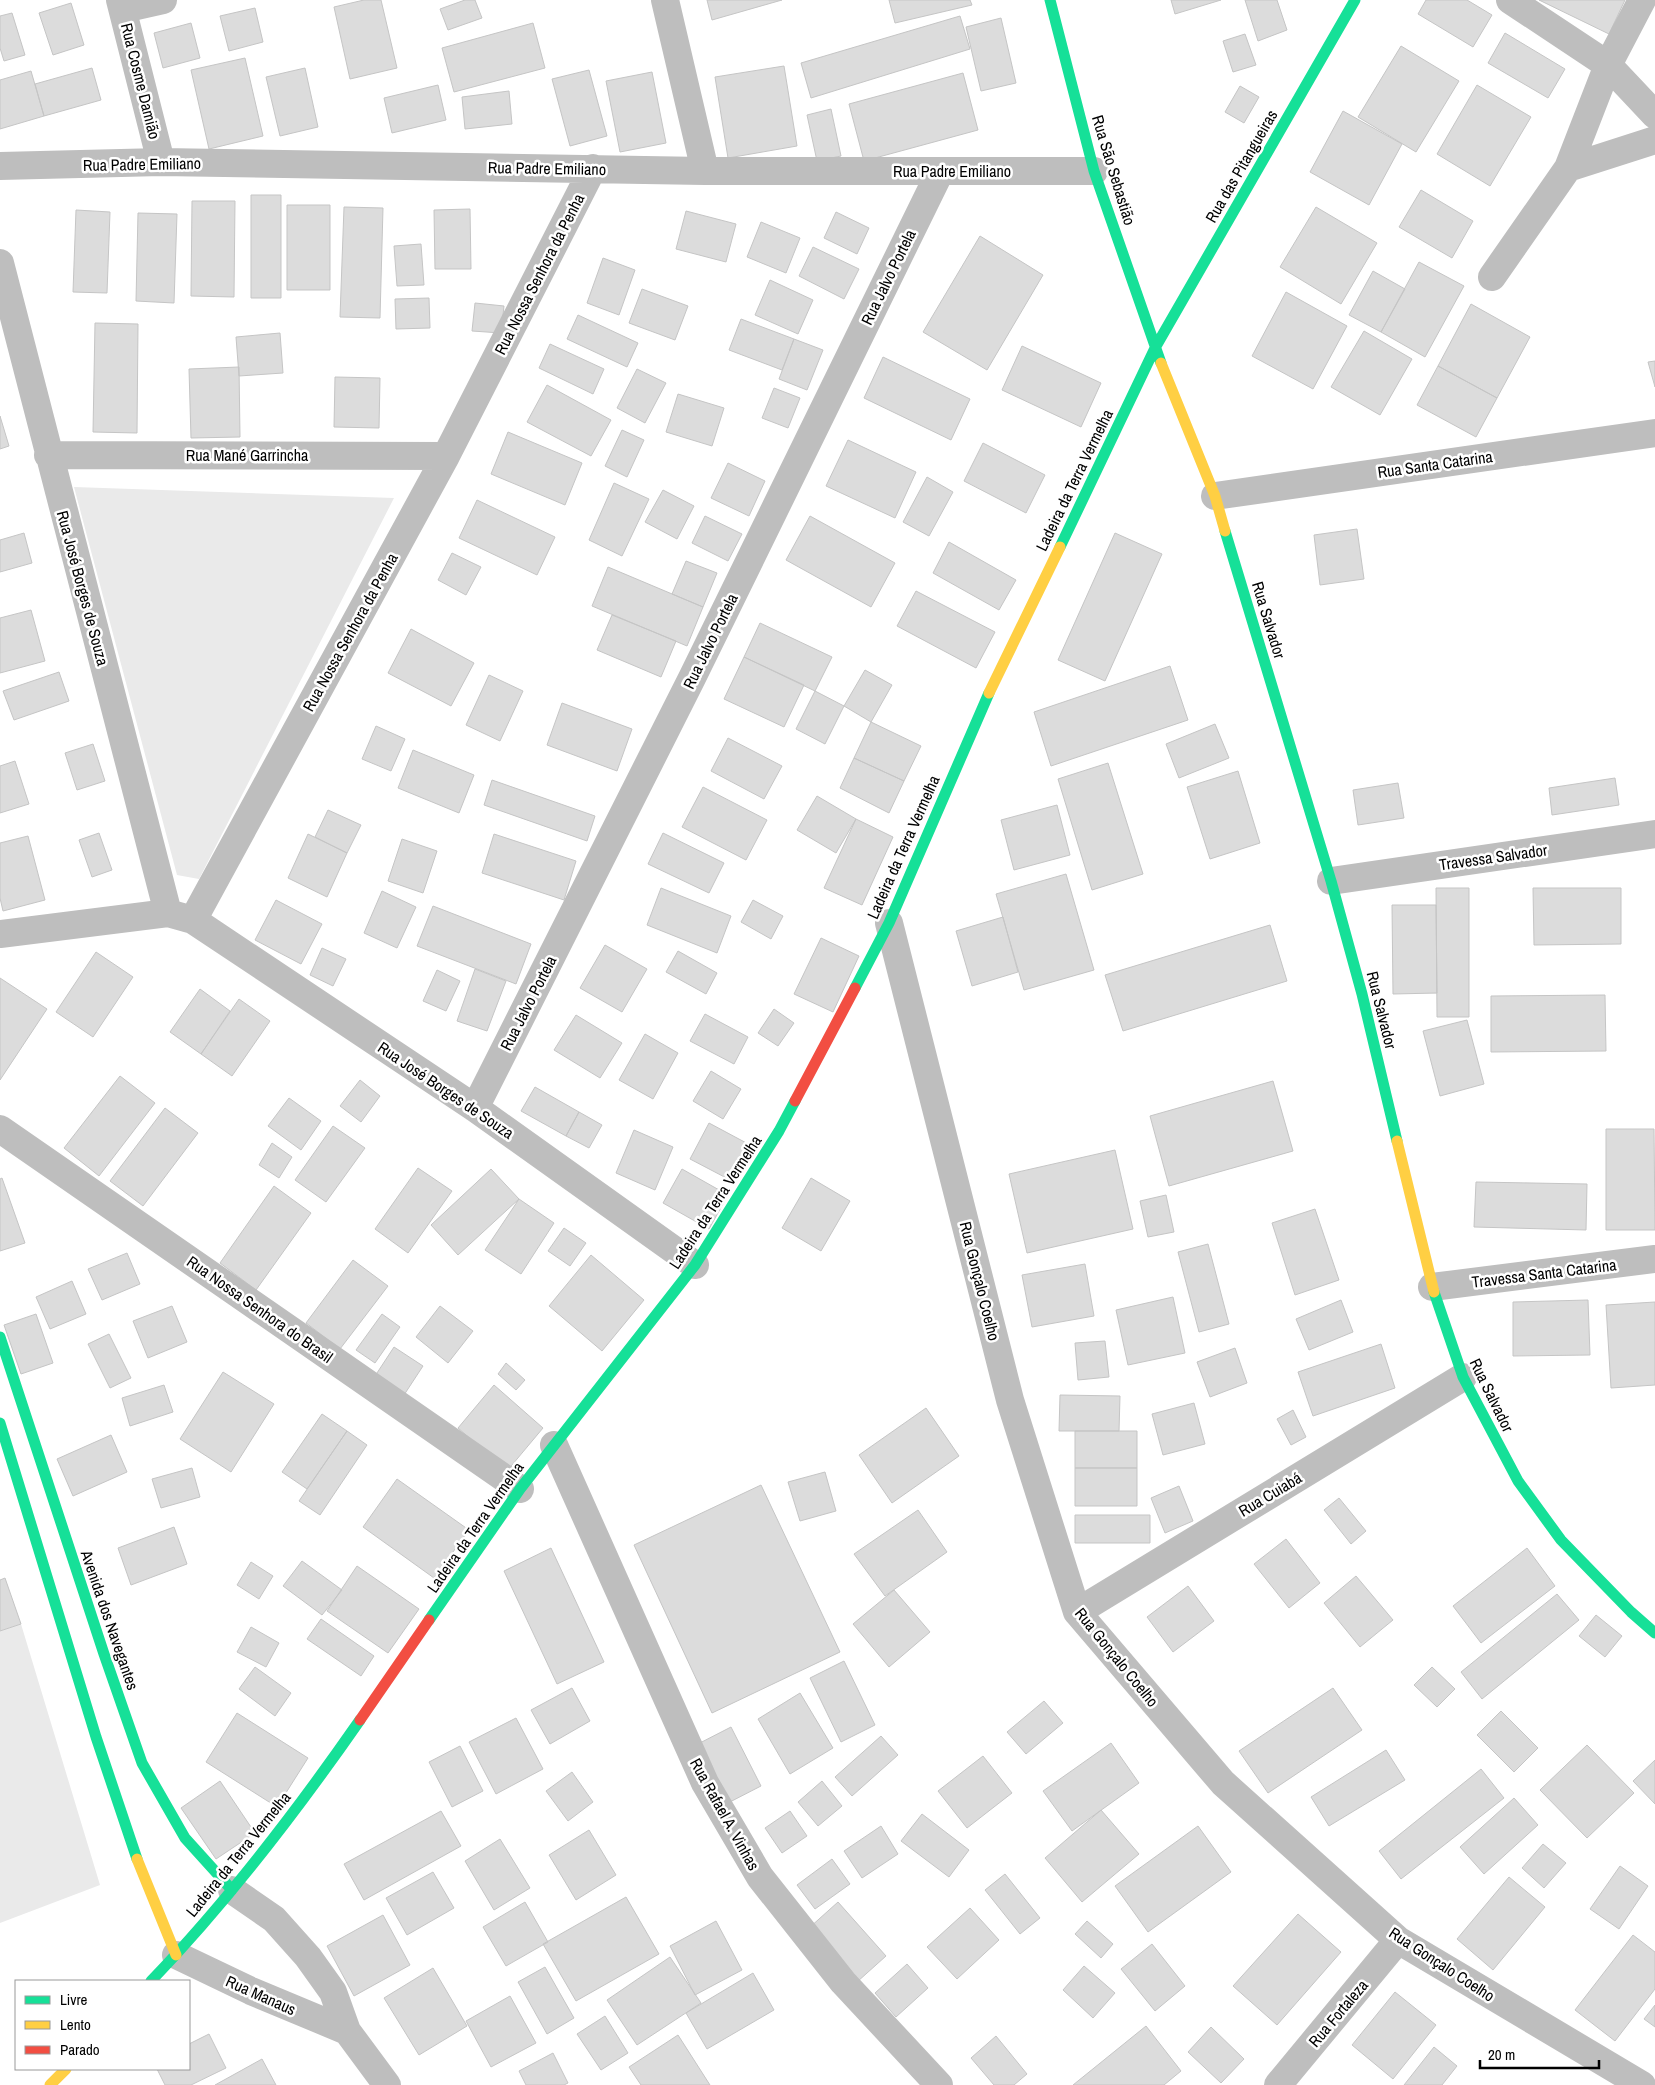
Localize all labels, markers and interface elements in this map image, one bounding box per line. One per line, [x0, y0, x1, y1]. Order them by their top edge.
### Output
street label: Rua Cosme Damião [116, 21, 166, 141]
street label: Rua das Pitangueiras [1200, 106, 1282, 226]
street label: Rua São Sebastião [1087, 112, 1141, 228]
street label: Rua Padre Emiliano [83, 152, 201, 176]
street label: Rua Padre Emiliano [488, 156, 606, 180]
street label: Rua Padre Emiliano [893, 160, 1011, 182]
street label: Rua Nossa Senhora da Penha [489, 189, 590, 358]
street label: Rua Jalvo Portela [855, 225, 921, 328]
street label: Ladeira da Terra Vermelha [1030, 405, 1118, 555]
street label: Rua Mané Garrincha [186, 444, 309, 466]
street label: Rua Santa Catarina [1376, 445, 1495, 483]
street label: Rua José Borges de Souza [52, 508, 114, 669]
street label: Rua Nossa Senhora da Penha [297, 548, 403, 715]
street label: Rua Salvador [1247, 579, 1291, 662]
street label: Rua Jalvo Portela [677, 589, 743, 692]
street label: Ladeira da Terra Vermelha [861, 771, 945, 922]
street label: Travessa Salvador [1438, 838, 1549, 875]
street label: Rua Jalvo Portela [495, 951, 562, 1054]
street label: Rua Salvador [1362, 969, 1402, 1052]
street label: Rua José Borges de Souza [374, 1036, 519, 1144]
street label: Ladeira da Terra Vermelha [664, 1130, 767, 1273]
street label: Rua Gonçalo Coelho [955, 1219, 1005, 1343]
street label: Rua Nossa Senhora do Brasil [183, 1250, 337, 1368]
street label: Travessa Santa Catarina [1471, 1253, 1618, 1293]
street label: Rua Salvador [1465, 1354, 1520, 1436]
street label: Ladeira da Terra Vermelha [422, 1457, 529, 1597]
street label: Rua Cuiabá [1234, 1466, 1306, 1521]
street label: Avenida dos Navegantes [75, 1546, 144, 1693]
street label: Rua Gonçalo Coelho [1070, 1603, 1164, 1711]
street label: Rua Rafael A. Vinhas [685, 1754, 765, 1874]
street label: Ladeira da Terra Vermelha [181, 1786, 296, 1921]
street label: Rua Gonçalo Coelho [1385, 1922, 1499, 2006]
street label: Rua Manaus [223, 1970, 299, 2020]
street label: Rua Fortaleza [1303, 1974, 1373, 2051]
legend [15, 1980, 190, 2070]
text: Livre [60, 1989, 88, 2010]
text: Lento [60, 2014, 91, 2035]
scale bar [1480, 2038, 1599, 2070]
text: Parado [60, 2039, 100, 2060]
text: 20 m [1488, 2044, 1515, 2065]

